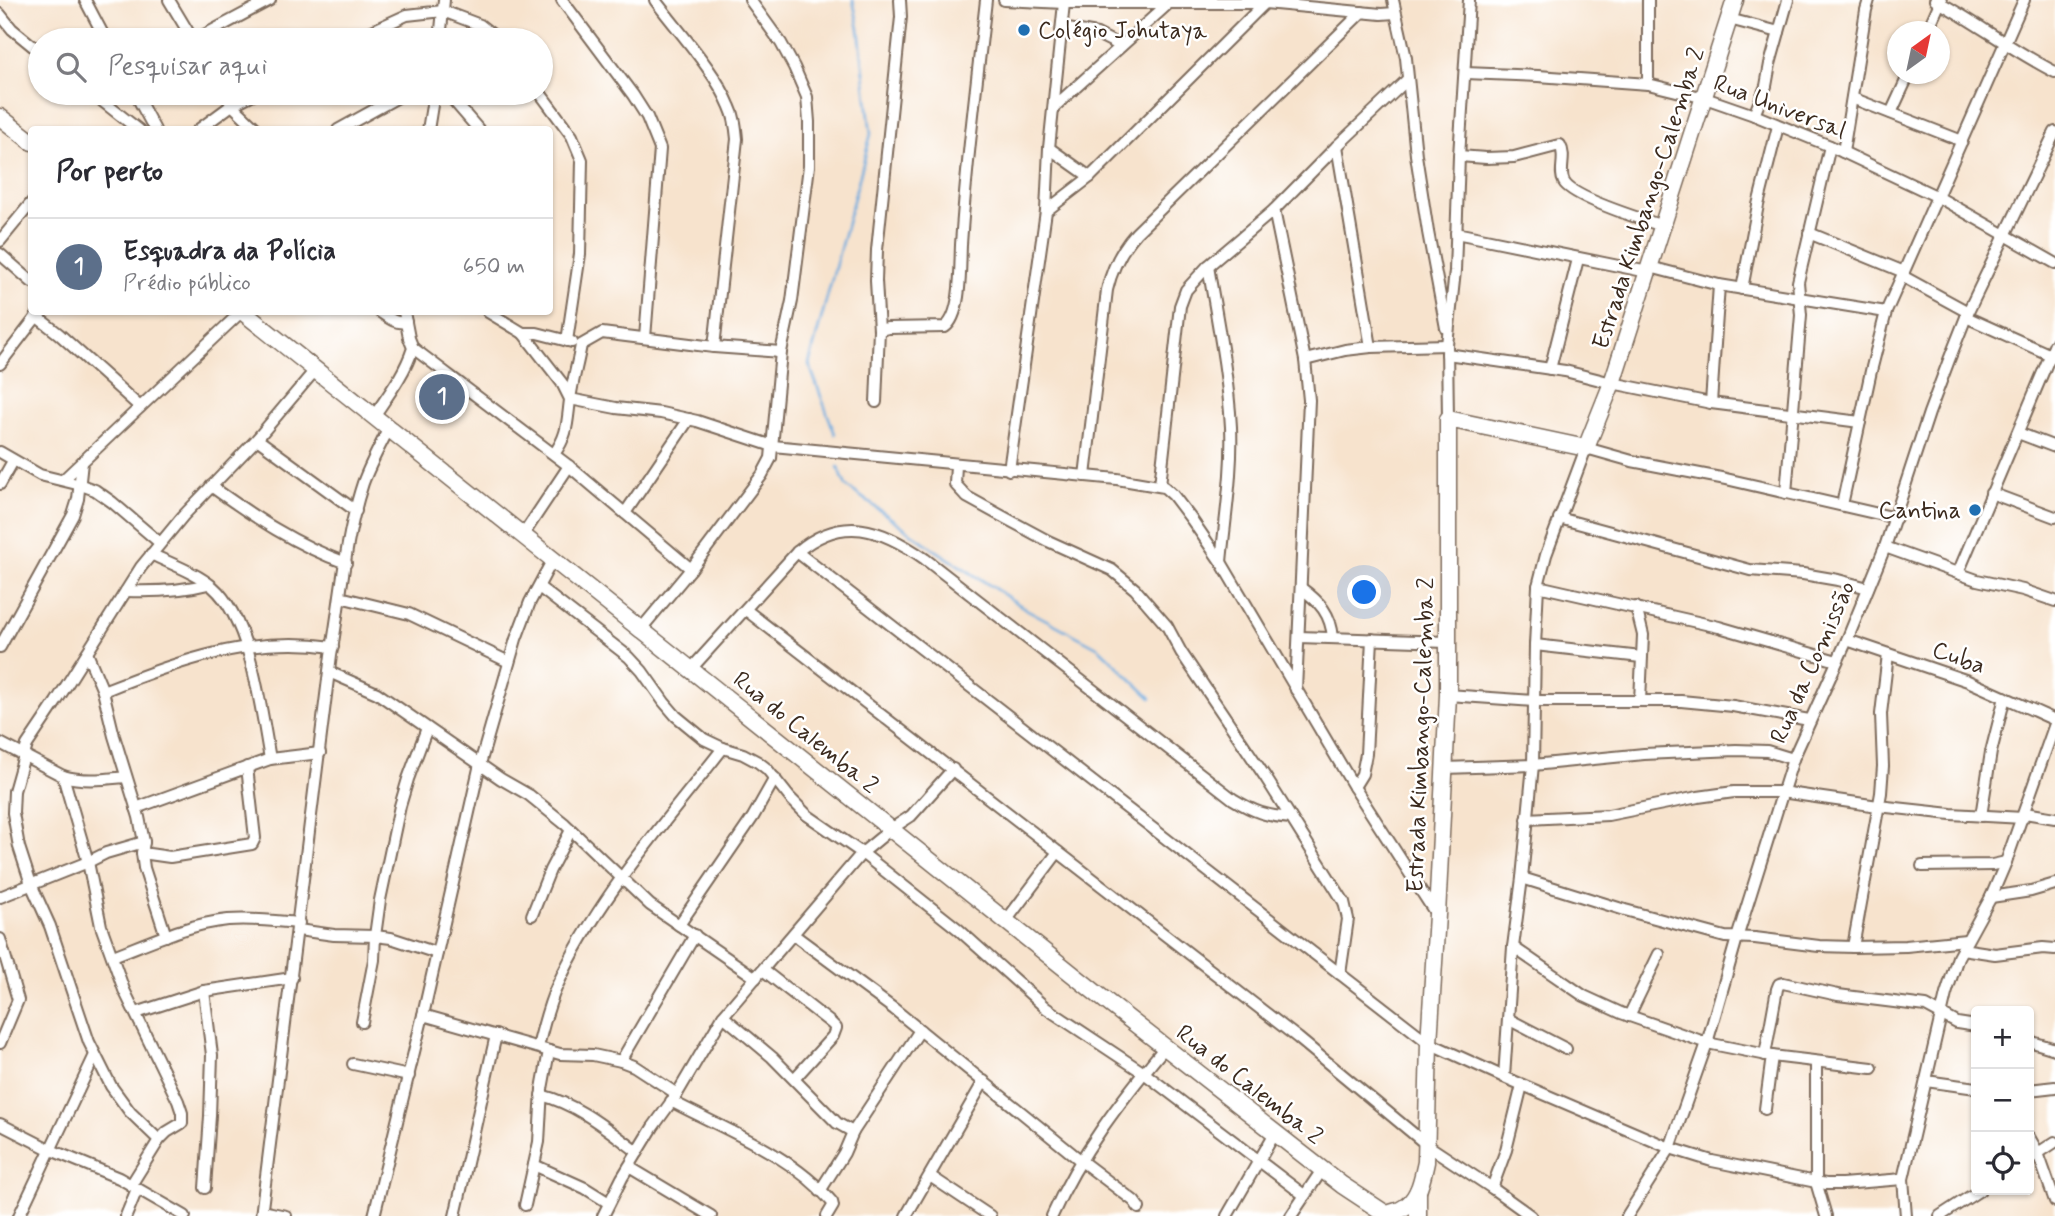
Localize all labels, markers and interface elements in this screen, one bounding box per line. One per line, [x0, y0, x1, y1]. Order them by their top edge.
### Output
place label: Colégio Johutaya [1038, 16, 1208, 47]
north arrow [1887, 21, 1950, 84]
marker: Colégio Johutaya [1016, 22, 1032, 38]
search box [28, 28, 553, 105]
street label: Estrada Kimbango-Calemba 2 [1586, 43, 1713, 353]
icon: search [52, 48, 90, 86]
text: Pesquisar aqui [108, 50, 267, 84]
street label: Rua Universal [1709, 68, 1850, 147]
text: Por perto [56, 152, 163, 191]
text: Esquadra da Polícia [123, 235, 336, 269]
text: 1 [74, 252, 84, 282]
text: 650 m [463, 252, 525, 282]
text: Prédio público [123, 269, 251, 299]
pin: 1 [419, 371, 465, 423]
place label: Cantina [1878, 496, 1961, 527]
marker: Cantina [1967, 502, 1983, 518]
your location [1347, 575, 1381, 609]
street label: Estrada Kimbango-Calemba 2 [1401, 577, 1443, 893]
street label: Rua da Comissão [1764, 577, 1863, 749]
street label: Cuba [1928, 635, 1989, 682]
street label: Rua do Calemba 2 [726, 665, 884, 801]
map controls [1971, 1006, 2034, 1195]
button: + [1971, 1006, 2034, 1069]
street label: Rua do Calemba 2 [1169, 1018, 1329, 1152]
button: − [1971, 1069, 2034, 1132]
button: locate [1971, 1132, 2034, 1195]

